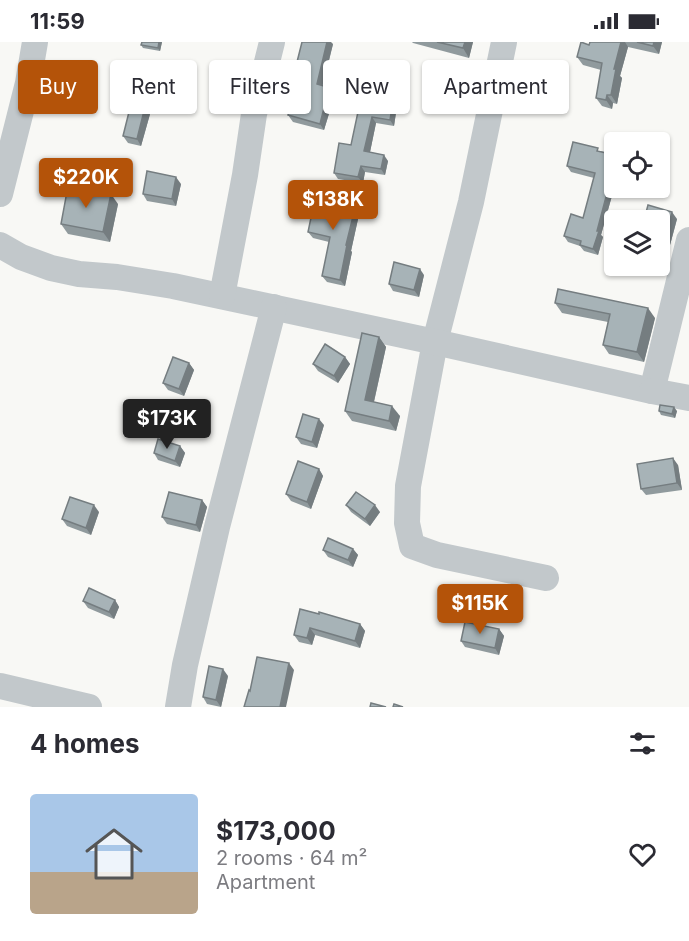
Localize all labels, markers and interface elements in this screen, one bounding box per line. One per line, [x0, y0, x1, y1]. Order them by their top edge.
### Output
text: 11:59 [30, 8, 85, 34]
chip: Buy [18, 60, 98, 114]
chip: Rent [110, 60, 197, 114]
chip: Filters [209, 60, 311, 114]
chip: New [323, 60, 410, 114]
chip: Apartment [422, 60, 569, 114]
map controls [604, 132, 670, 276]
button: locate [604, 132, 670, 198]
pin: $220K [44, 158, 128, 209]
text: $220K [53, 165, 119, 189]
pin: $138K [291, 180, 375, 231]
text: $138K [302, 187, 364, 211]
button: layers [604, 210, 670, 276]
pin: $173K [125, 399, 209, 450]
text: $173K [137, 406, 197, 430]
pin: $115K [438, 584, 522, 635]
text: $115K [451, 591, 509, 615]
icon: filters [626, 727, 659, 760]
text: 4 homes [30, 728, 140, 759]
text: $173,000 [216, 815, 336, 846]
icon: home [78, 818, 150, 890]
icon: heart [626, 838, 659, 871]
text: 2 rooms · 64 m² [216, 846, 367, 870]
text: Apartment [216, 870, 315, 894]

